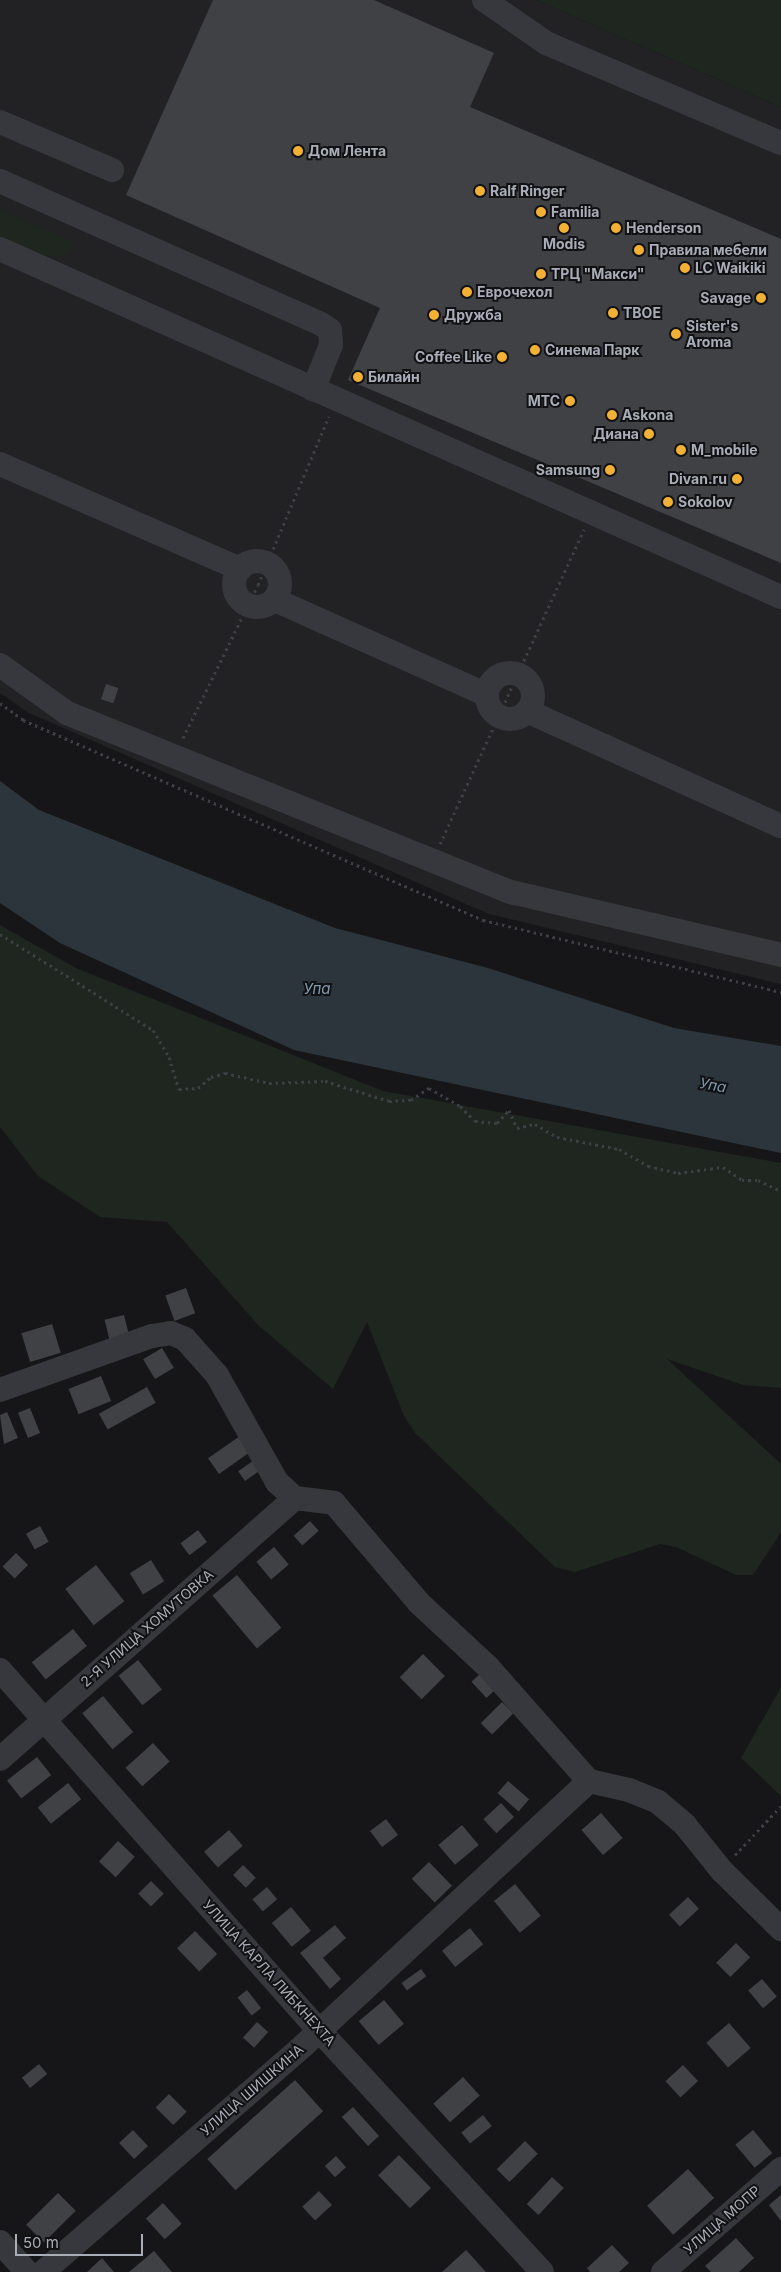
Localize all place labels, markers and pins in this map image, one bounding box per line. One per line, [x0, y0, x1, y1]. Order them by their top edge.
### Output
place label: Дом Лента [308, 143, 386, 159]
marker: Дом Лента [292, 145, 304, 157]
place label: Ralf Ringer [490, 183, 565, 199]
marker: Ralf Ringer [474, 185, 486, 197]
place label: Familia [551, 204, 599, 220]
marker: Familia [535, 206, 547, 218]
place label: Henderson [626, 220, 702, 236]
marker: Modis [558, 222, 570, 234]
marker: Henderson [610, 222, 622, 234]
place label: Modis [543, 236, 585, 252]
place label: Правила мебели [649, 242, 767, 258]
marker: Правила мебели [633, 244, 645, 256]
place label: LC Waikiki [695, 260, 766, 276]
marker: LC Waikiki [679, 262, 691, 274]
place label: ТРЦ "Макси" [551, 266, 645, 282]
marker: ТРЦ "Макси" [535, 268, 547, 280]
place label: Еврочехол [477, 284, 552, 300]
marker: Еврочехол [461, 286, 473, 298]
place label: Savage [700, 290, 751, 306]
marker: Savage [755, 292, 767, 304]
place label: ТВОЕ [623, 305, 661, 321]
place label: Дружба [444, 307, 502, 323]
marker: ТВОЕ [607, 307, 619, 319]
marker: Дружба [428, 309, 440, 321]
place label: Sister's Aroma [686, 318, 738, 351]
marker: Sister's Aroma [670, 328, 682, 340]
place label: Синема Парк [545, 342, 640, 358]
marker: Синема Парк [529, 344, 541, 356]
place label: Coffee Like [415, 349, 492, 365]
marker: Coffee Like [496, 351, 508, 363]
place label: Билайн [368, 369, 420, 385]
marker: Билайн [352, 371, 364, 383]
place label: МТС [528, 393, 560, 409]
marker: МТС [564, 395, 576, 407]
place label: Askona [622, 407, 673, 423]
marker: Askona [606, 409, 618, 421]
place label: Диана [593, 426, 639, 442]
marker: Диана [643, 428, 655, 440]
place label: M_mobile [691, 442, 758, 458]
marker: M_mobile [675, 444, 687, 456]
place label: Samsung [536, 462, 600, 478]
marker: Samsung [604, 464, 616, 476]
place label: Divan.ru [669, 471, 727, 487]
marker: Divan.ru [731, 473, 743, 485]
place label: Sokolov [678, 494, 733, 510]
marker: Sokolov [662, 496, 674, 508]

